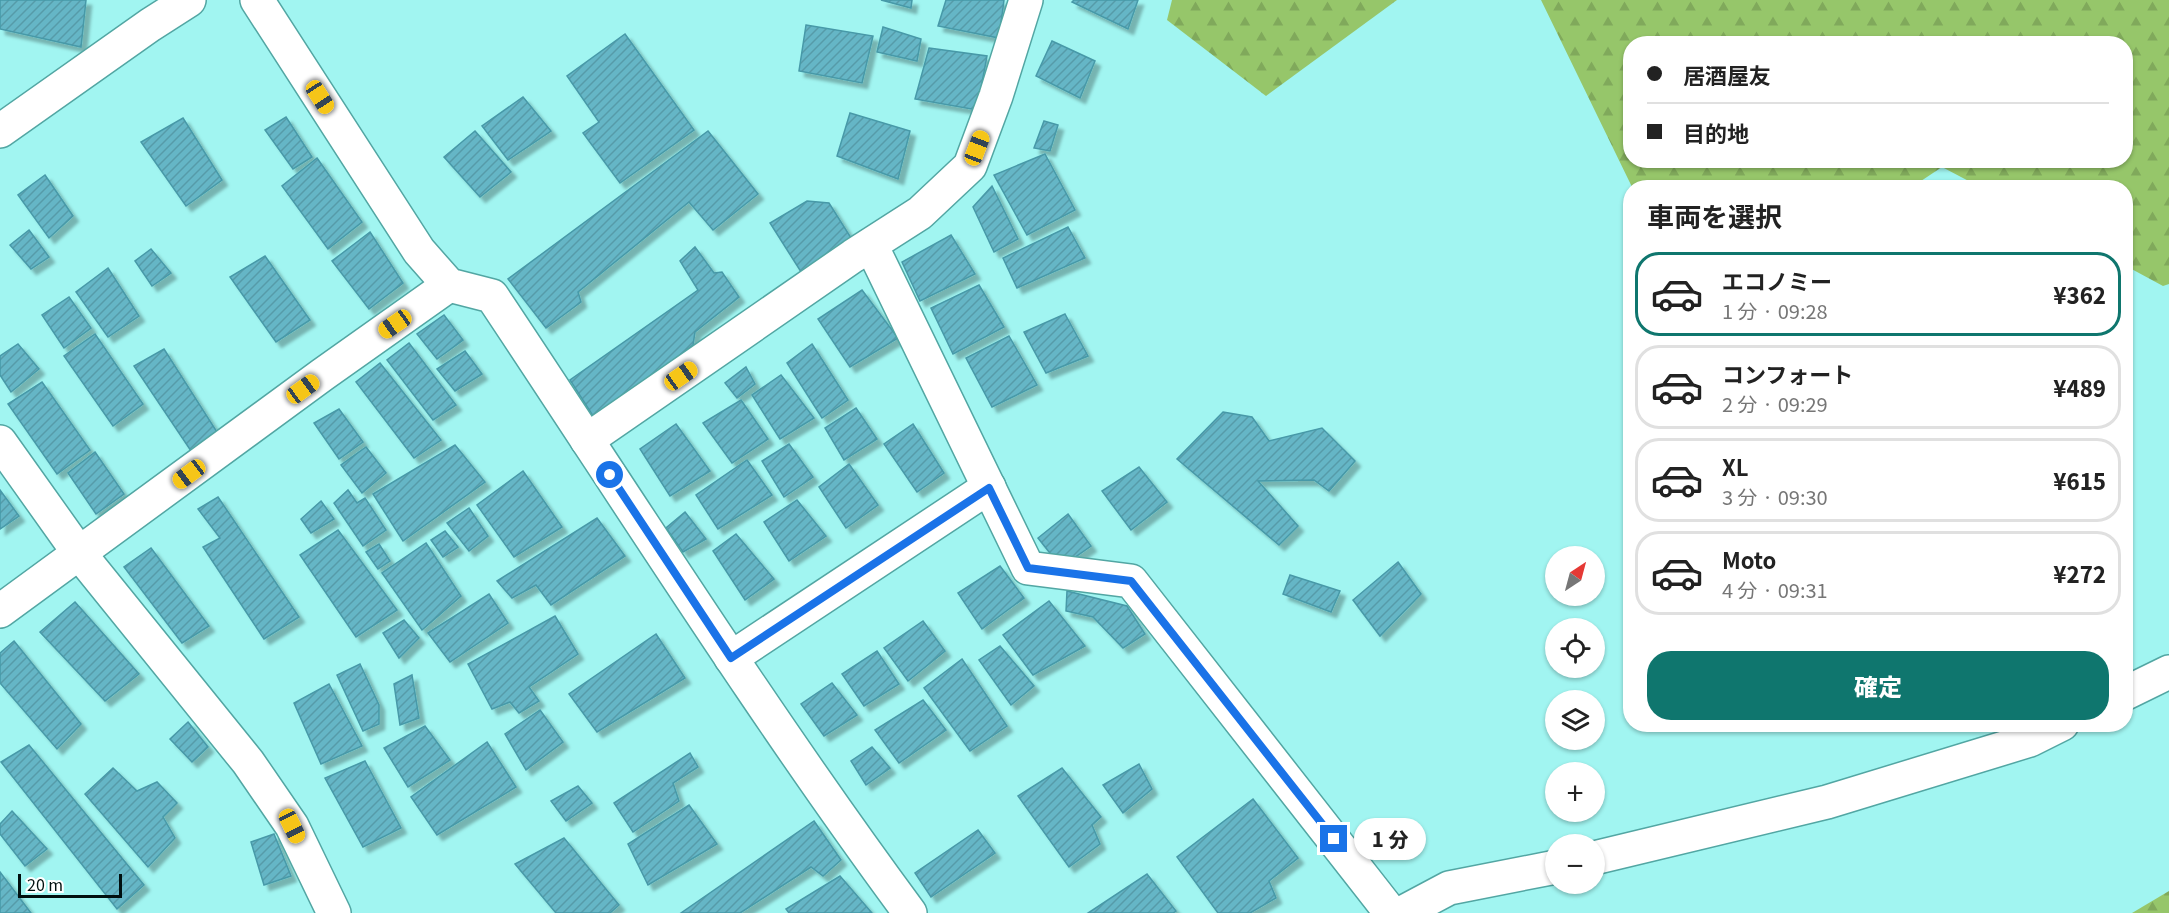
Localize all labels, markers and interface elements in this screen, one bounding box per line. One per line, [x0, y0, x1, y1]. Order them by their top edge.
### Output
text: 居酒屋友 [1683, 58, 1771, 90]
car [303, 77, 337, 117]
text: 目的地 [1683, 116, 1749, 148]
car [962, 128, 992, 168]
text: 車両を選択 [1647, 196, 1782, 235]
text: エコノミー [1722, 264, 1832, 296]
icon: car [1650, 267, 1704, 321]
text: ¥362 [2053, 278, 2106, 310]
text: 1 分 · 09:28 [1722, 296, 1828, 325]
car [375, 306, 415, 342]
text: コンフォート [1722, 357, 1853, 389]
car [661, 358, 701, 394]
icon: car [1650, 360, 1704, 414]
car [283, 371, 323, 407]
text: ¥489 [2053, 371, 2106, 403]
text: 2 分 · 09:29 [1722, 389, 1828, 418]
text: XL [1722, 450, 1749, 482]
icon: car [1650, 453, 1704, 507]
car [169, 456, 209, 492]
route start [596, 461, 623, 488]
text: ¥615 [2053, 464, 2106, 496]
text: 3 分 · 09:30 [1722, 482, 1828, 511]
text: Moto [1722, 543, 1776, 575]
north arrow [1545, 546, 1605, 606]
map controls [1545, 546, 1605, 894]
icon: car [1650, 546, 1704, 600]
text: ¥272 [2053, 557, 2106, 589]
text: 4 分 · 09:31 [1722, 575, 1828, 604]
button: locate [1545, 618, 1605, 678]
button: 確定 [1647, 651, 2109, 720]
button: layers [1545, 690, 1605, 750]
button: + [1545, 762, 1605, 822]
car [276, 806, 308, 846]
callout: 1 分 [1355, 818, 1427, 860]
text: 1 分 [1372, 824, 1408, 853]
route end [1320, 825, 1347, 852]
button: − [1545, 834, 1605, 894]
scale bar [18, 871, 122, 898]
text: 20 m [27, 872, 63, 896]

